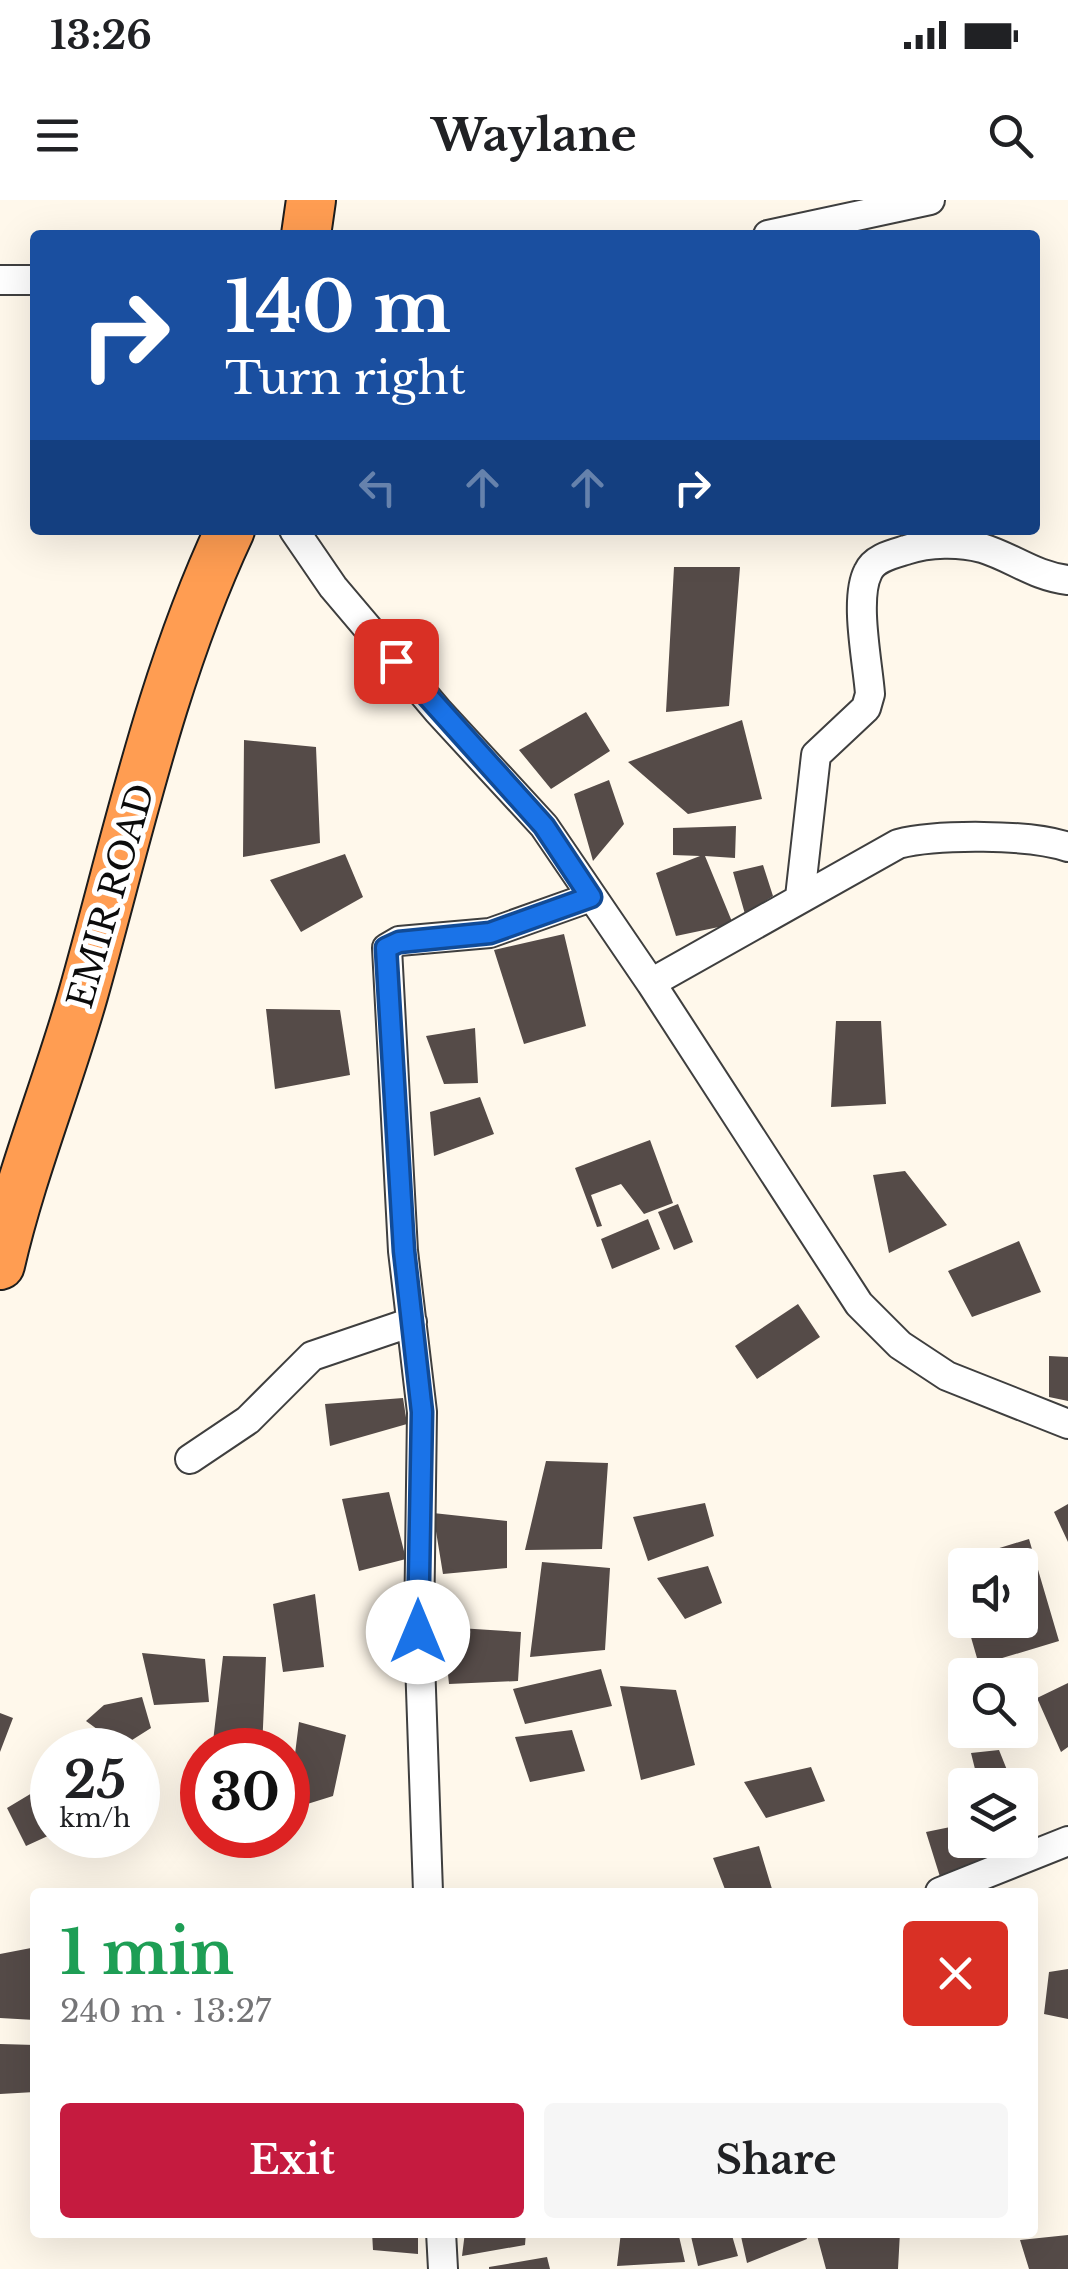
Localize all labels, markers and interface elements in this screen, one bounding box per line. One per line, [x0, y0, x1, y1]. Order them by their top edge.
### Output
text: 13:26 [50, 12, 152, 59]
text: Waylane [431, 107, 637, 163]
icon: menu [30, 108, 85, 163]
icon: search [983, 108, 1038, 163]
text: 140 m [225, 264, 451, 351]
icon: right [60, 270, 190, 400]
text: Turn right [225, 350, 466, 406]
icon: left [350, 460, 405, 515]
icon: ahead [455, 460, 510, 515]
icon: ahead [560, 460, 615, 515]
icon: right [665, 460, 720, 515]
pin [354, 619, 439, 704]
icon: arrive [369, 634, 424, 689]
street label: EMIR ROAD [58, 779, 163, 1013]
map controls [948, 1548, 1038, 1858]
button: sound [948, 1548, 1038, 1638]
position arrow [366, 1580, 470, 1684]
button: search [948, 1658, 1038, 1748]
speed limit sign: 30 [180, 1728, 310, 1858]
text: 25 [64, 1749, 126, 1812]
button: layers [948, 1768, 1038, 1858]
text: km/h [60, 1803, 130, 1834]
text: 1 min [60, 1916, 234, 1990]
button: close [903, 1921, 1008, 2026]
text: 240 m · 13:27 [60, 1991, 271, 2031]
button: Exit [60, 2103, 524, 2218]
button: Share [544, 2103, 1008, 2218]

